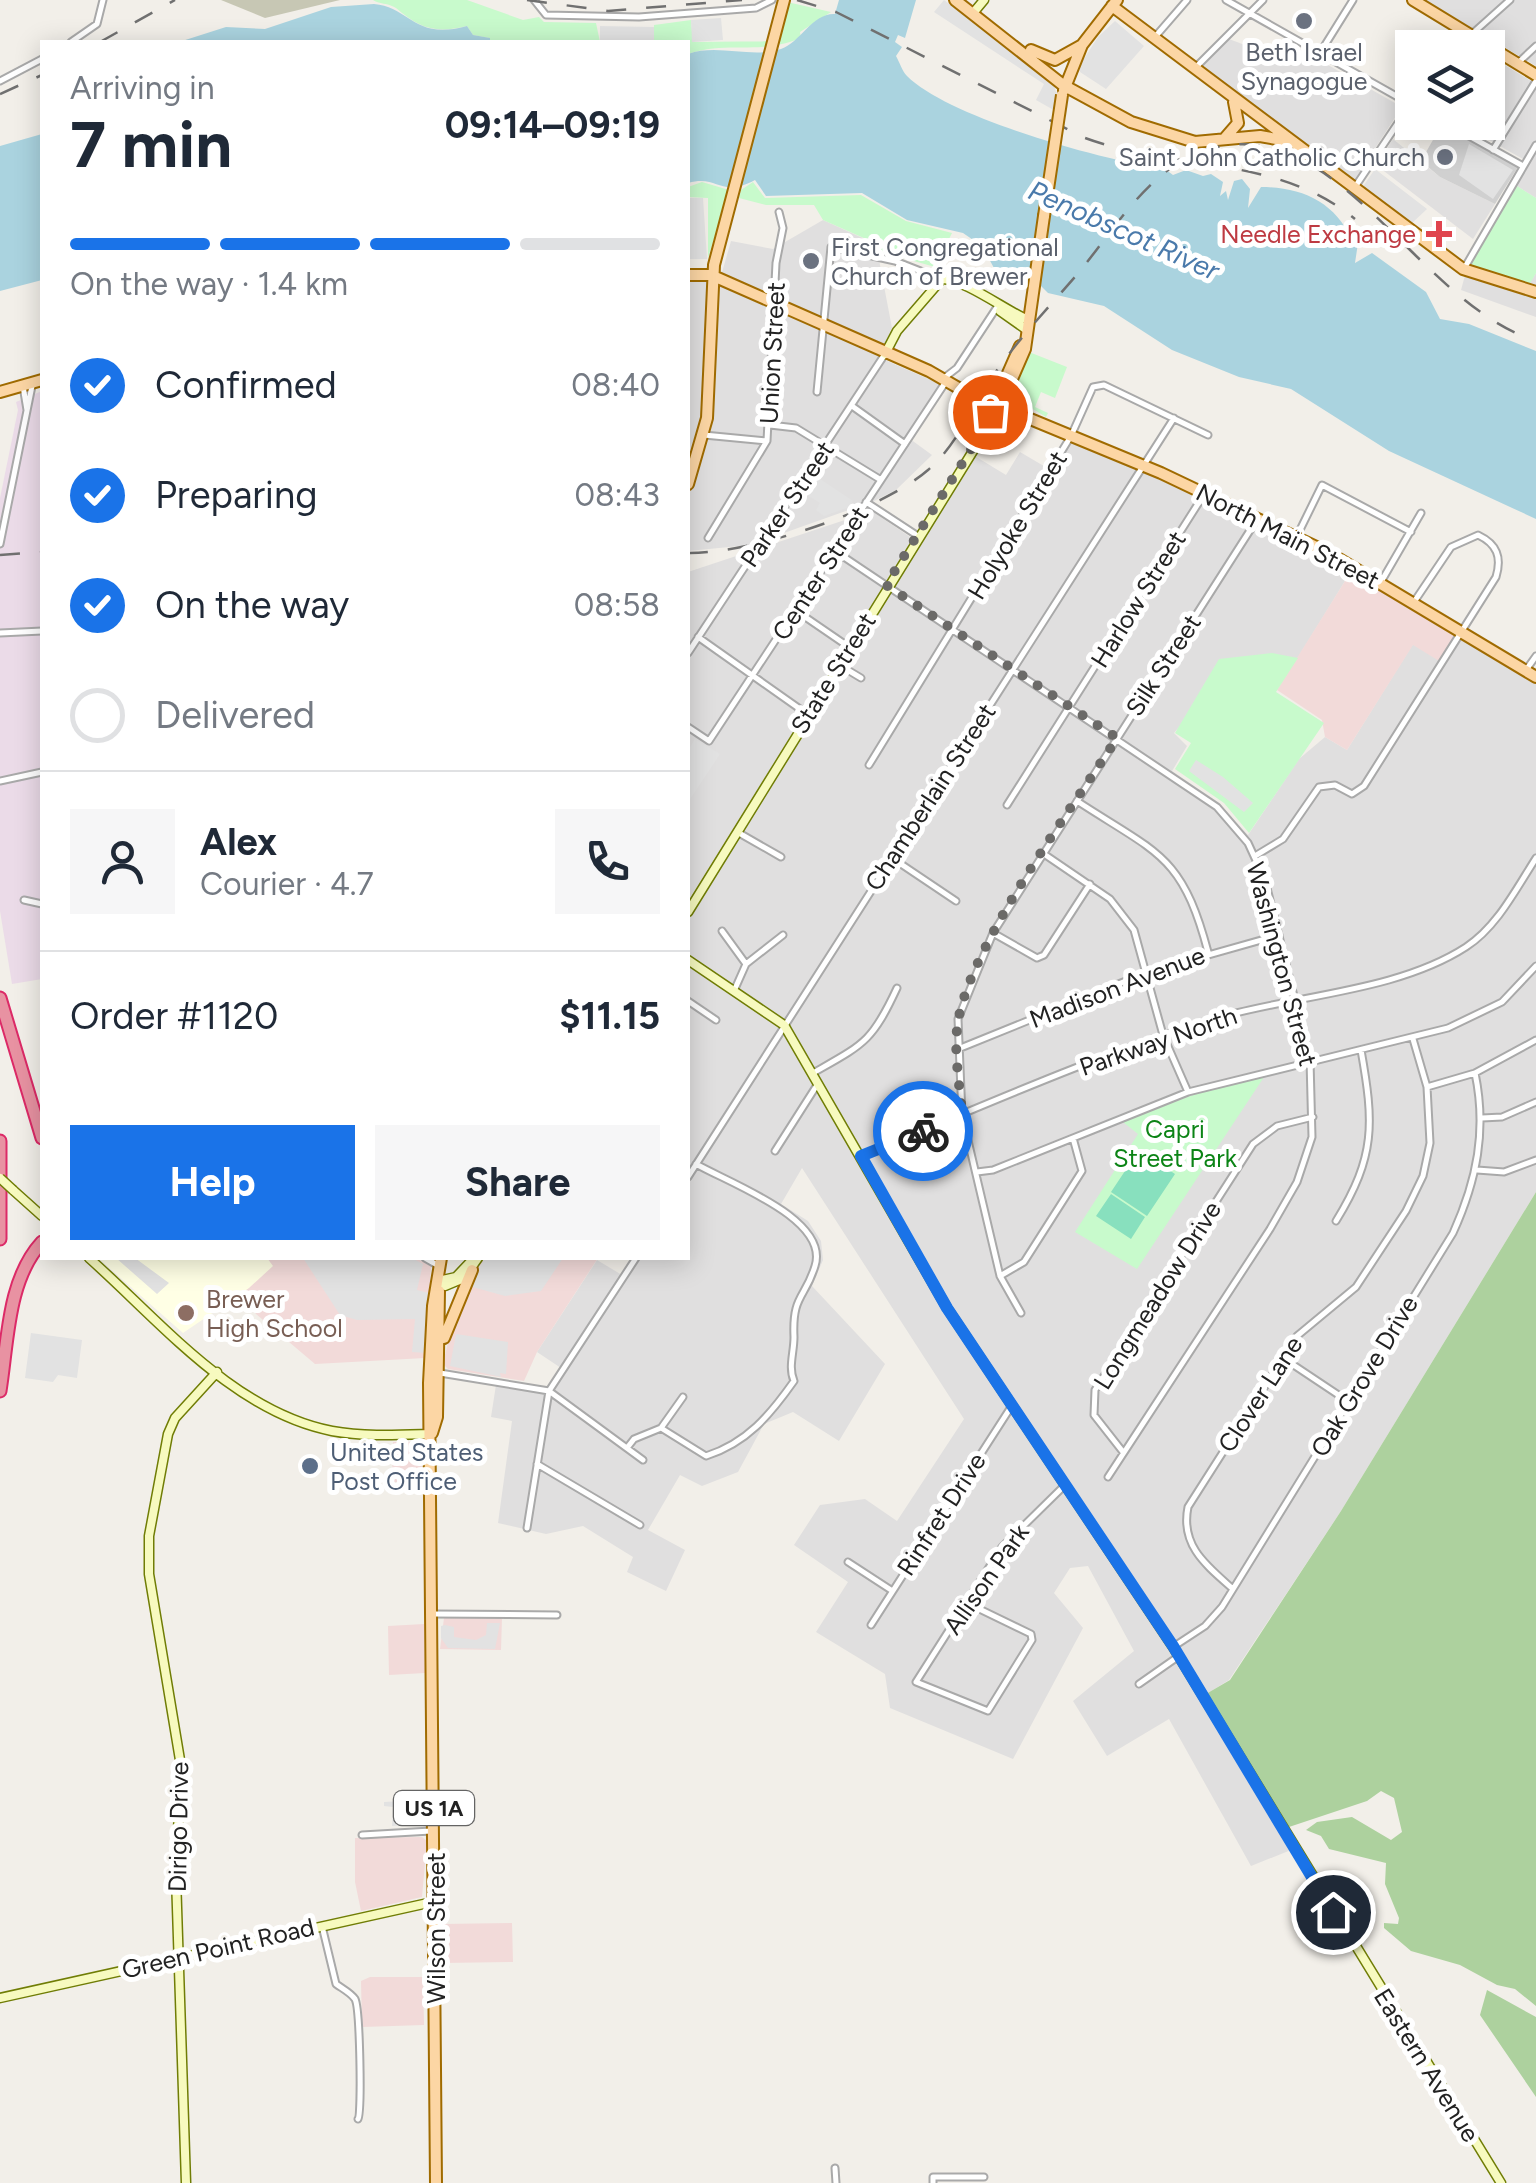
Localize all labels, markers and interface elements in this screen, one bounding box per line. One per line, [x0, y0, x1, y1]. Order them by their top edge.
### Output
marker: Beth Israel Synagogue [1293, 10, 1315, 32]
map controls [1395, 30, 1505, 140]
button: layers [1395, 30, 1505, 140]
place label: Beth Israel Synagogue [1241, 37, 1367, 96]
text: Arriving in [70, 69, 215, 107]
text: 09:14–09:19 [445, 102, 660, 148]
text: 7 min [70, 105, 232, 183]
place label: Saint John Catholic Church [1119, 142, 1425, 172]
marker: Saint John Catholic Church [1434, 146, 1456, 168]
water label: Penobscot River [1023, 173, 1226, 288]
place label: Needle Exchange [1220, 219, 1416, 249]
marker: Needle Exchange [1426, 221, 1452, 247]
place label: First Congregational Church of Brewer [831, 232, 1059, 291]
marker: First Congregational Church of Brewer [800, 250, 822, 272]
text: On the way · 1.4 km [70, 265, 348, 303]
street label: Union Street [753, 281, 791, 425]
icon: check [70, 358, 125, 413]
text: Confirmed [155, 362, 337, 408]
text: 08:40 [571, 366, 660, 404]
pin [948, 370, 1033, 455]
icon: bag [963, 385, 1018, 440]
street label: Parker Street [734, 435, 840, 573]
street label: Holyoke Street [961, 445, 1073, 605]
icon: check [70, 468, 125, 523]
text: Preparing [155, 472, 317, 518]
text: 08:43 [574, 476, 660, 514]
street label: North Main Street [1191, 477, 1385, 595]
street label: Center Street [766, 501, 874, 645]
street label: Harlow Street [1084, 525, 1192, 673]
icon: check [70, 578, 125, 633]
text: On the way [155, 582, 349, 628]
text: 08:58 [574, 586, 660, 624]
street label: State Street [784, 607, 882, 739]
street label: Silk Street [1119, 609, 1207, 721]
text: Delivered [155, 692, 315, 738]
street label: Chamberlain Street [858, 698, 1002, 896]
button: person [70, 809, 175, 914]
button: phone [555, 809, 660, 914]
text: Alex [200, 819, 277, 865]
street label: Washington Street [1240, 859, 1324, 1069]
text: Courier · 4.7 [200, 865, 374, 903]
street label: Madison Avenue [1025, 940, 1209, 1034]
text: Order #1120 [70, 993, 278, 1039]
text: $11.15 [559, 993, 660, 1039]
street label: Parkway North [1075, 1000, 1241, 1082]
courier [873, 1081, 973, 1181]
icon: bike [896, 1104, 951, 1159]
park label: Capri Street Park [1113, 1114, 1238, 1173]
button: Help [70, 1125, 355, 1240]
button: Share [375, 1125, 660, 1240]
street label: Longmeadow Drive [1087, 1195, 1227, 1395]
place label: Brewer High School [206, 1284, 343, 1343]
street label: Oak Grove Drive [1304, 1290, 1424, 1462]
marker: Brewer High School [175, 1302, 197, 1324]
street label: Clover Lane [1211, 1330, 1309, 1458]
place label: United States Post Office [330, 1437, 483, 1496]
street label: Rinfret Drive [890, 1447, 992, 1581]
marker: United States Post Office [299, 1455, 321, 1477]
street label: Allison Park [937, 1517, 1035, 1640]
street label: Dirigo Drive [162, 1762, 194, 1892]
road number: US 1A [394, 1791, 474, 1825]
street label: Wilson Street [421, 1852, 451, 2004]
pin [1291, 1870, 1376, 1955]
icon: home [1306, 1885, 1361, 1940]
street label: Green Point Road [119, 1911, 317, 1985]
street label: Eastern Avenue [1368, 1983, 1486, 2147]

